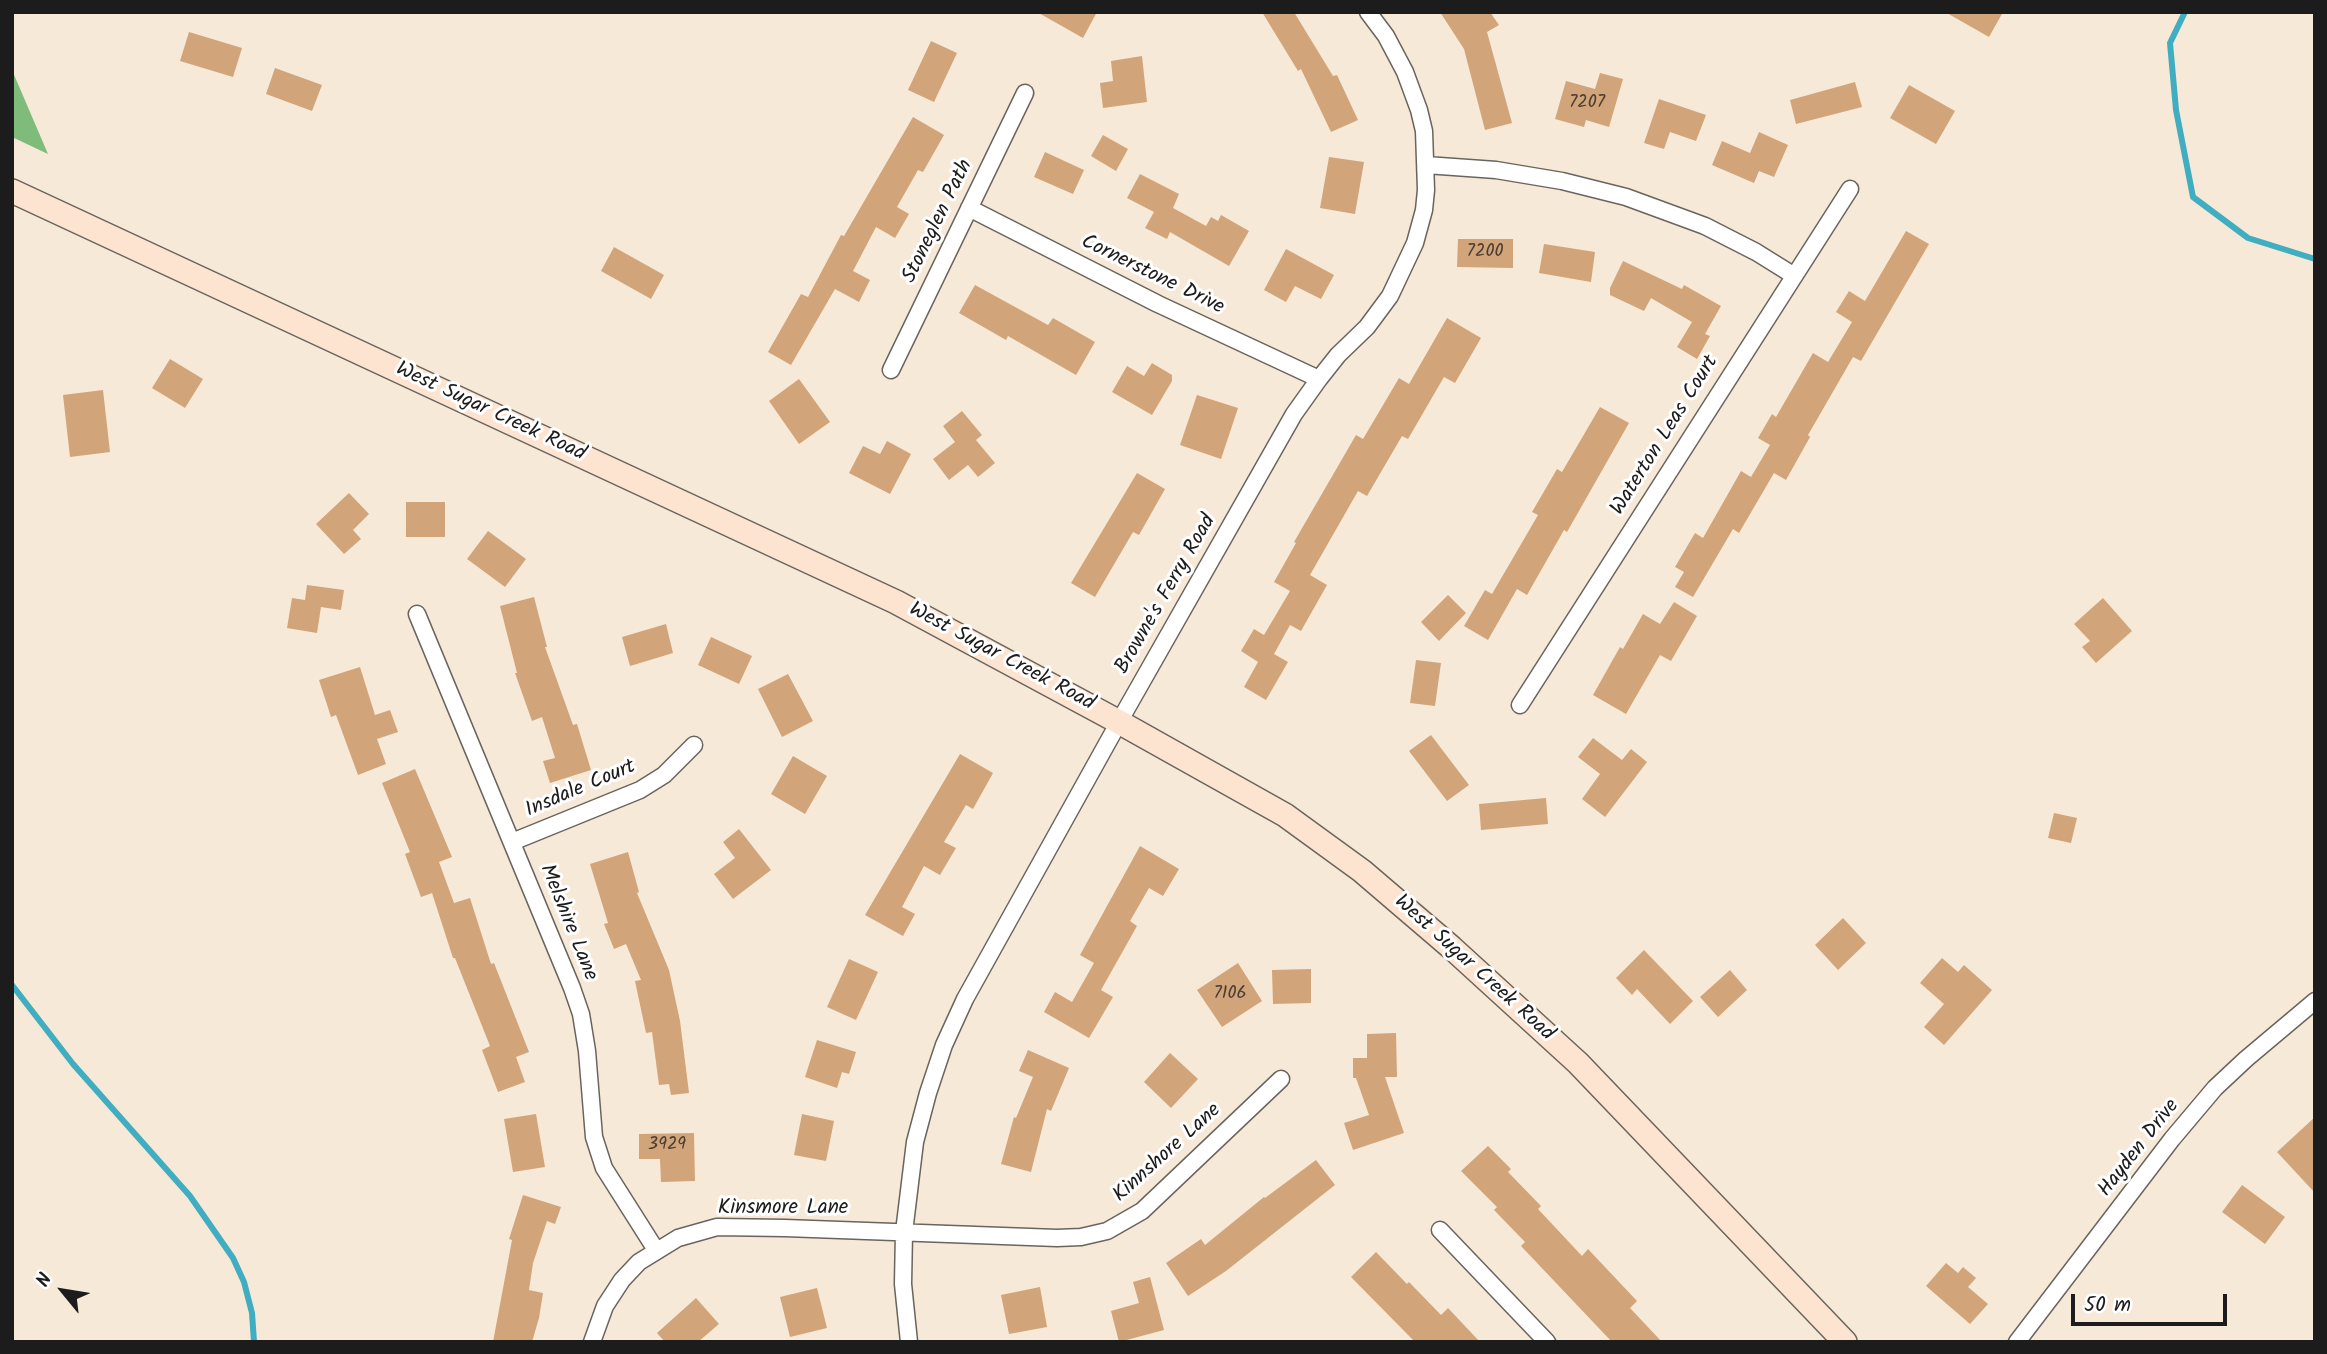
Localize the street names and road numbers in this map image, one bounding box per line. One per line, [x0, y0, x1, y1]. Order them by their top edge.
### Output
street label: Stoneglen Path [898, 156, 980, 288]
street label: Cornerstone Drive [1076, 230, 1228, 322]
street label: Waterton Leas Court [1607, 352, 1725, 520]
street label: West Sugar Creek Road [391, 358, 589, 468]
street label: Browne's Ferry Road [1111, 511, 1223, 679]
street label: West Sugar Creek Road [904, 598, 1098, 718]
street label: Insdale Court [522, 755, 640, 825]
street label: Melshire Lane [532, 861, 602, 985]
street label: West Sugar Creek Road [1388, 891, 1558, 1047]
street label: Hayden Drive [2094, 1095, 2186, 1203]
street label: Kinnshore Lane [1109, 1099, 1227, 1209]
street label: Kinsmore Lane [718, 1196, 848, 1222]

